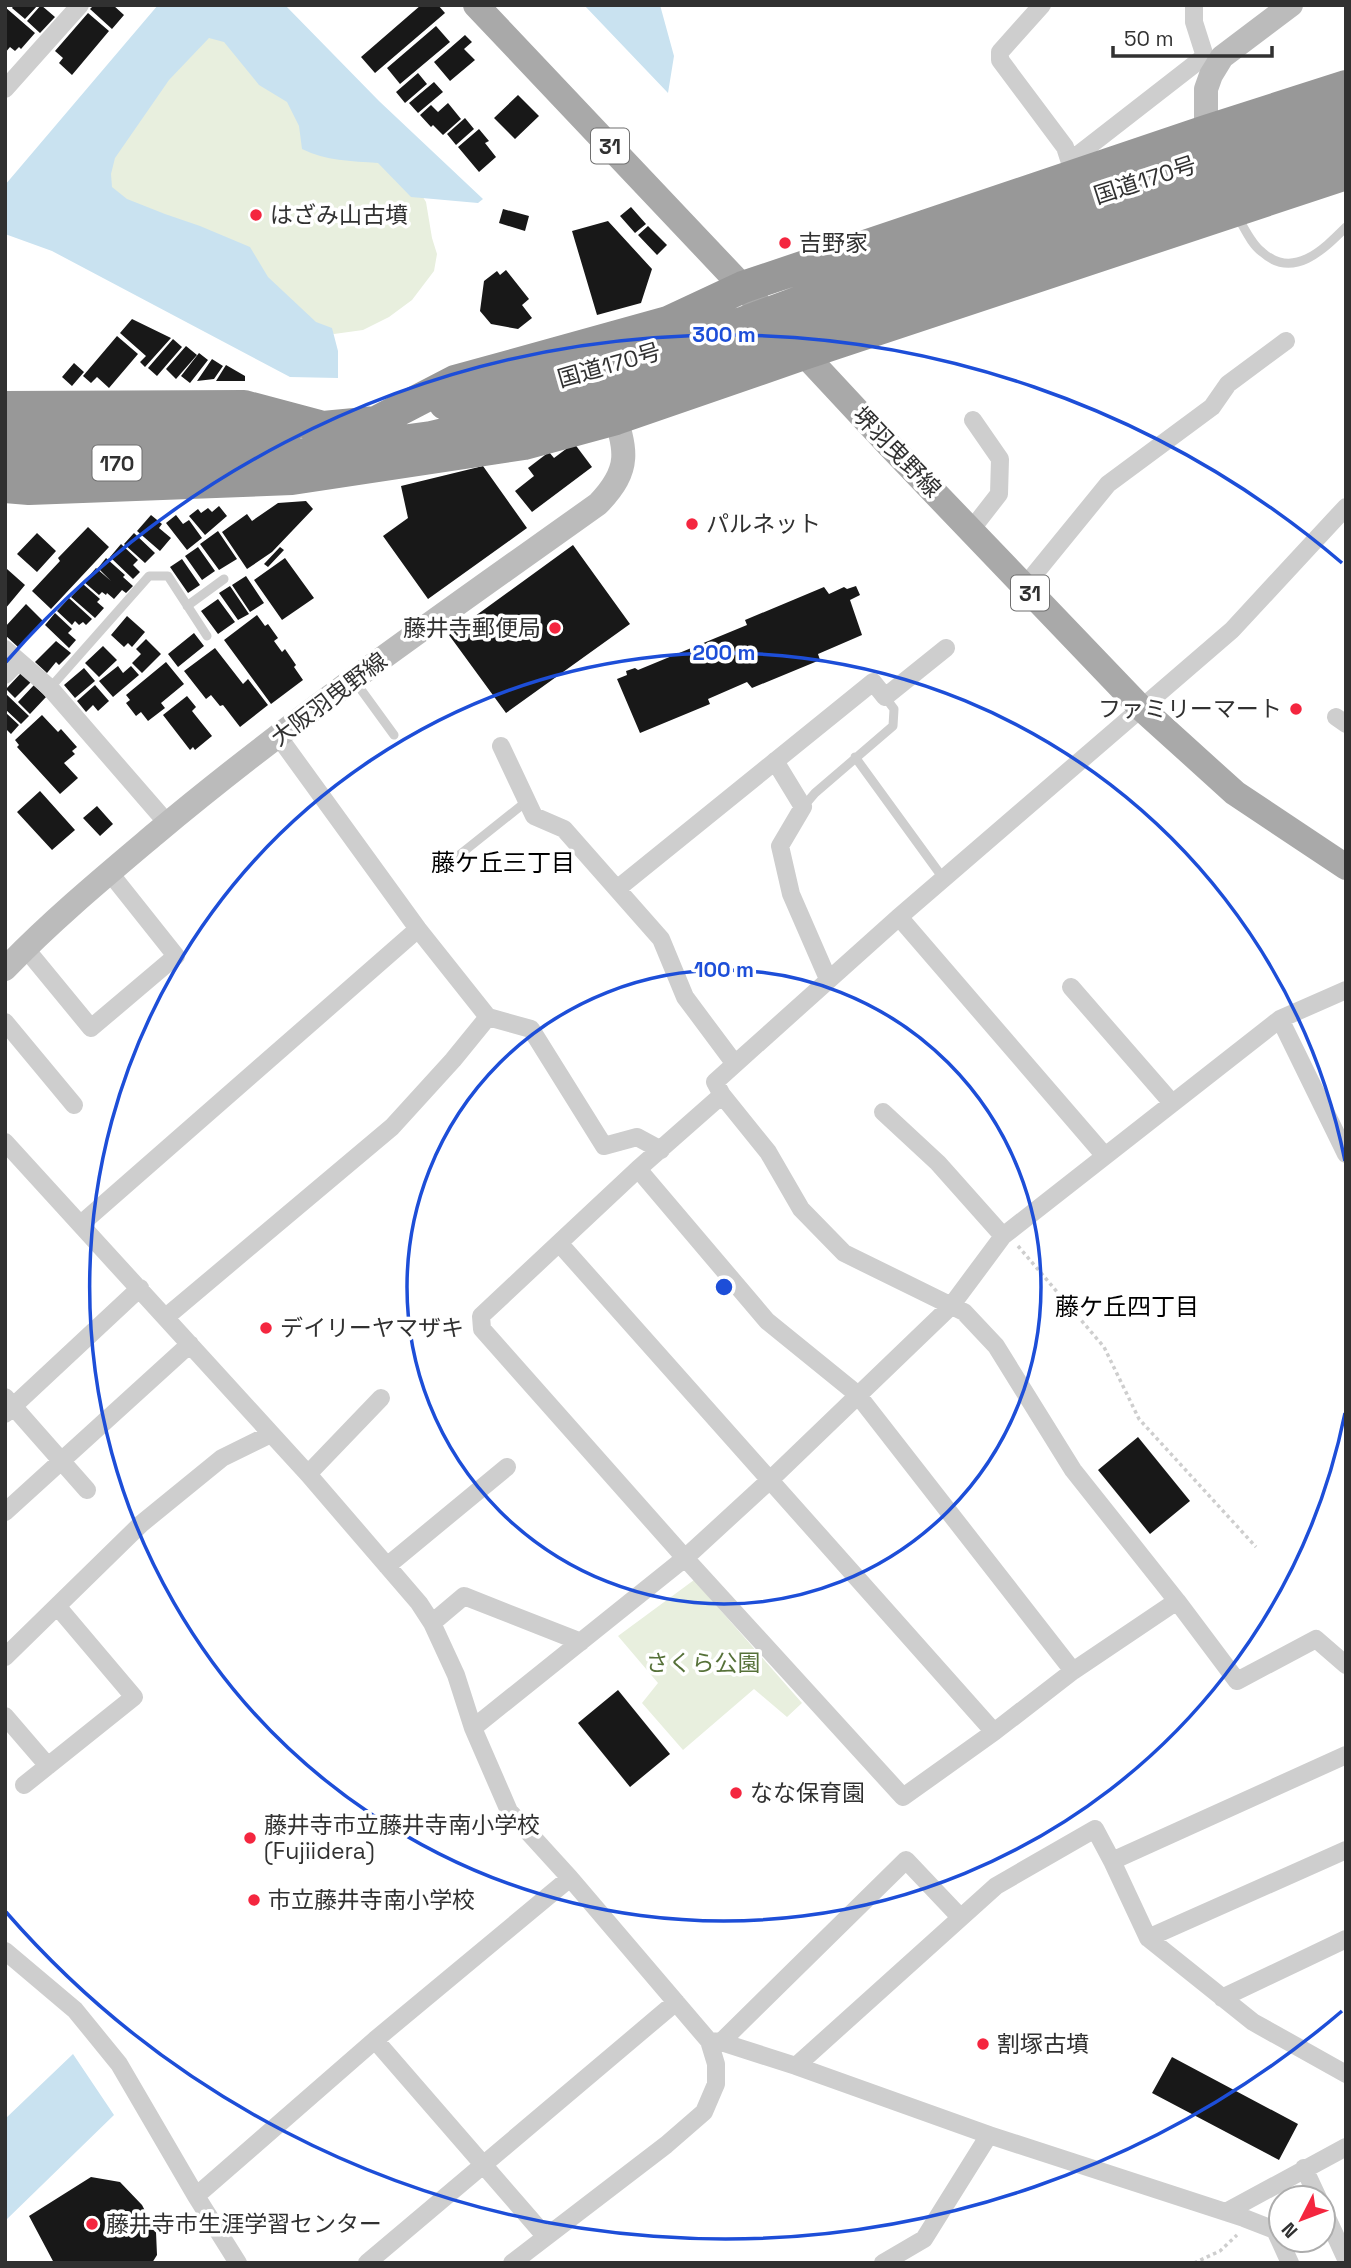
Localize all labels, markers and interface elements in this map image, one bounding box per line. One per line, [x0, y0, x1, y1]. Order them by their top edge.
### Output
scale bar [1113, 14, 1272, 58]
text: 50 m [1124, 25, 1174, 52]
road number: 31 [591, 128, 629, 164]
street label: 国道170号 [1090, 149, 1200, 211]
place label: はざみ山古墳 [270, 200, 408, 230]
marker: はざみ山古墳 [248, 207, 264, 223]
place label: 吉野家 [799, 228, 868, 258]
marker: 吉野家 [777, 235, 793, 251]
text: 300 m [692, 321, 756, 348]
street label: 国道170号 [554, 336, 664, 394]
street label: 堺羽曳野線 [846, 400, 948, 504]
road number: 170 [92, 446, 142, 480]
place label: パルネット [706, 509, 821, 539]
marker: パルネット [684, 516, 700, 532]
road number: 31 [1011, 576, 1049, 610]
place label: 藤井寺郵便局 [403, 613, 541, 643]
marker: 藤井寺郵便局 [547, 620, 563, 636]
text: 200 m [693, 639, 755, 666]
street label: 大阪羽曳野線 [265, 645, 393, 753]
place label: ファミリーマート [1098, 694, 1282, 724]
marker: ファミリーマート [1288, 701, 1304, 717]
district label: 藤ケ丘三丁目 [431, 847, 575, 878]
text: 100 m [694, 956, 754, 983]
centre of rings [712, 1275, 736, 1299]
district label: 藤ケ丘四丁目 [1055, 1291, 1199, 1322]
place label: デイリーヤマザキ [280, 1313, 464, 1343]
marker: デイリーヤマザキ [258, 1320, 274, 1336]
park label: さくら公園 [646, 1648, 761, 1678]
place label: なな保育園 [750, 1778, 865, 1808]
marker: なな保育園 [728, 1785, 744, 1801]
place label: 藤井寺市立藤井寺南小学校 (Fujiidera) [264, 1810, 540, 1866]
marker: 藤井寺市立藤井寺南小学校 (Fujiidera) [242, 1830, 258, 1846]
place label: 市立藤井寺南小学校 [268, 1885, 475, 1915]
marker: 市立藤井寺南小学校 [246, 1892, 262, 1908]
place label: 割塚古墳 [997, 2029, 1089, 2059]
marker: 割塚古墳 [975, 2036, 991, 2052]
north arrow [1267, 2184, 1337, 2254]
place label: 藤井寺市生涯学習センター [106, 2209, 382, 2239]
marker: 藤井寺市生涯学習センター [84, 2216, 100, 2232]
text: N [1276, 2217, 1303, 2243]

